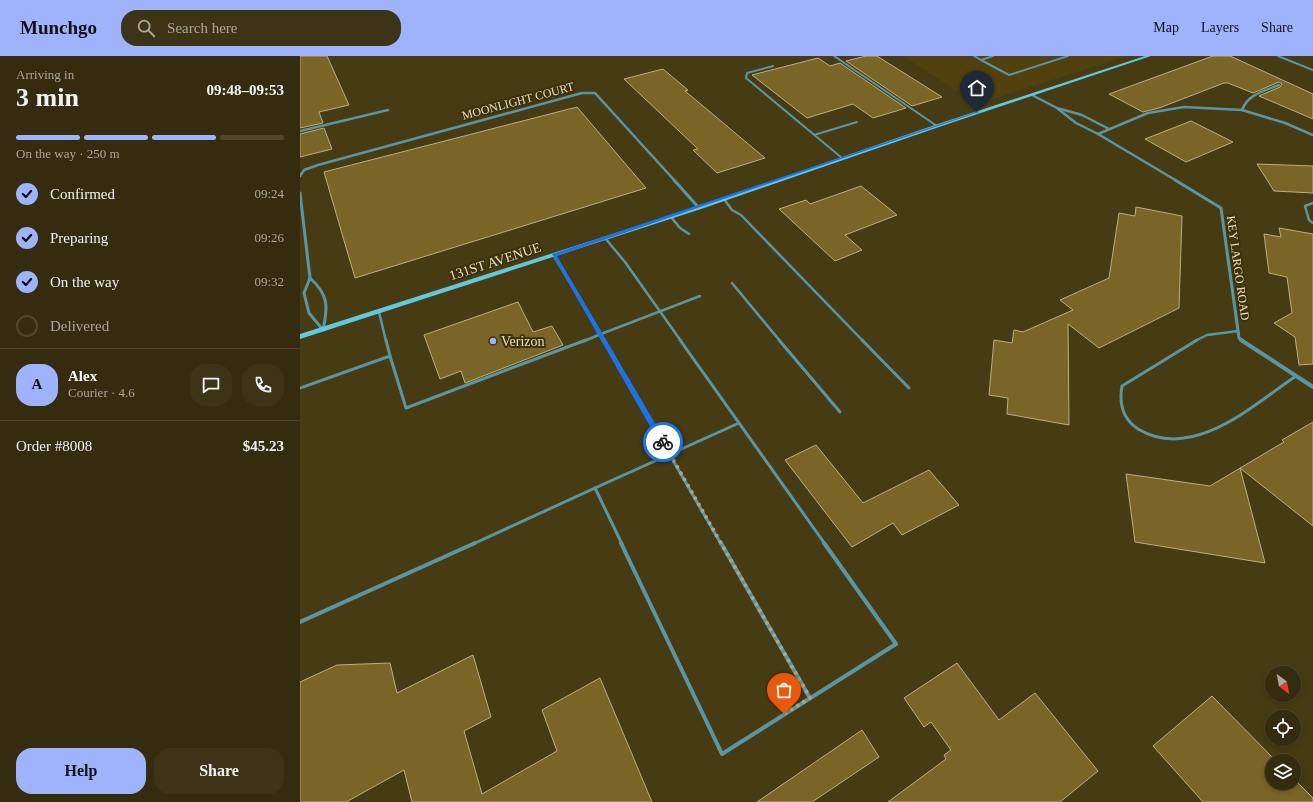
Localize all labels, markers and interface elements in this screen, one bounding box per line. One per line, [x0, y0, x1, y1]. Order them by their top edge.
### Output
search box [121, 10, 401, 46]
text: Munchgo [20, 17, 97, 38]
icon: search [135, 17, 157, 39]
text: Search here [167, 20, 237, 36]
text: Map [1153, 20, 1179, 35]
text: Layers [1201, 20, 1239, 35]
text: Share [1261, 20, 1293, 35]
text: Arriving in [16, 67, 74, 82]
pin [960, 71, 994, 112]
icon: home [966, 77, 988, 99]
street label: MOONLIGHT COURT [460, 79, 576, 123]
text: 09:48–09:53 [207, 82, 284, 98]
text: 3 min [16, 83, 79, 112]
text: On the way · 250 m [16, 146, 120, 161]
icon: check [16, 183, 38, 205]
text: Confirmed [50, 186, 115, 202]
text: 09:24 [254, 186, 284, 201]
street label: KEY LARGO ROAD [1224, 215, 1252, 322]
icon: check [16, 227, 38, 249]
text: Preparing [50, 230, 108, 246]
text: 09:26 [254, 230, 284, 245]
street label: 131ST AVENUE [447, 240, 543, 283]
icon: check [16, 271, 38, 293]
text: On the way [50, 274, 119, 290]
text: 09:32 [254, 274, 284, 289]
text: Delivered [50, 318, 109, 334]
place label: Verizon [501, 334, 545, 349]
marker: Verizon [488, 336, 498, 346]
button: chat [190, 364, 232, 406]
button: phone [242, 364, 284, 406]
text: Alex [68, 368, 97, 384]
text: A [32, 376, 42, 392]
text: Courier · 4.6 [68, 385, 135, 400]
courier [643, 422, 683, 462]
icon: bike [652, 431, 674, 453]
text: Order #8008 [16, 438, 92, 454]
text: $45.23 [243, 438, 284, 454]
north arrow [1265, 666, 1301, 702]
map controls [1265, 666, 1301, 790]
pin [767, 673, 801, 714]
icon: bag [773, 679, 795, 701]
button: locate [1265, 710, 1301, 746]
button: Help [16, 748, 146, 794]
button: Share [154, 748, 284, 794]
button: layers [1265, 754, 1301, 790]

